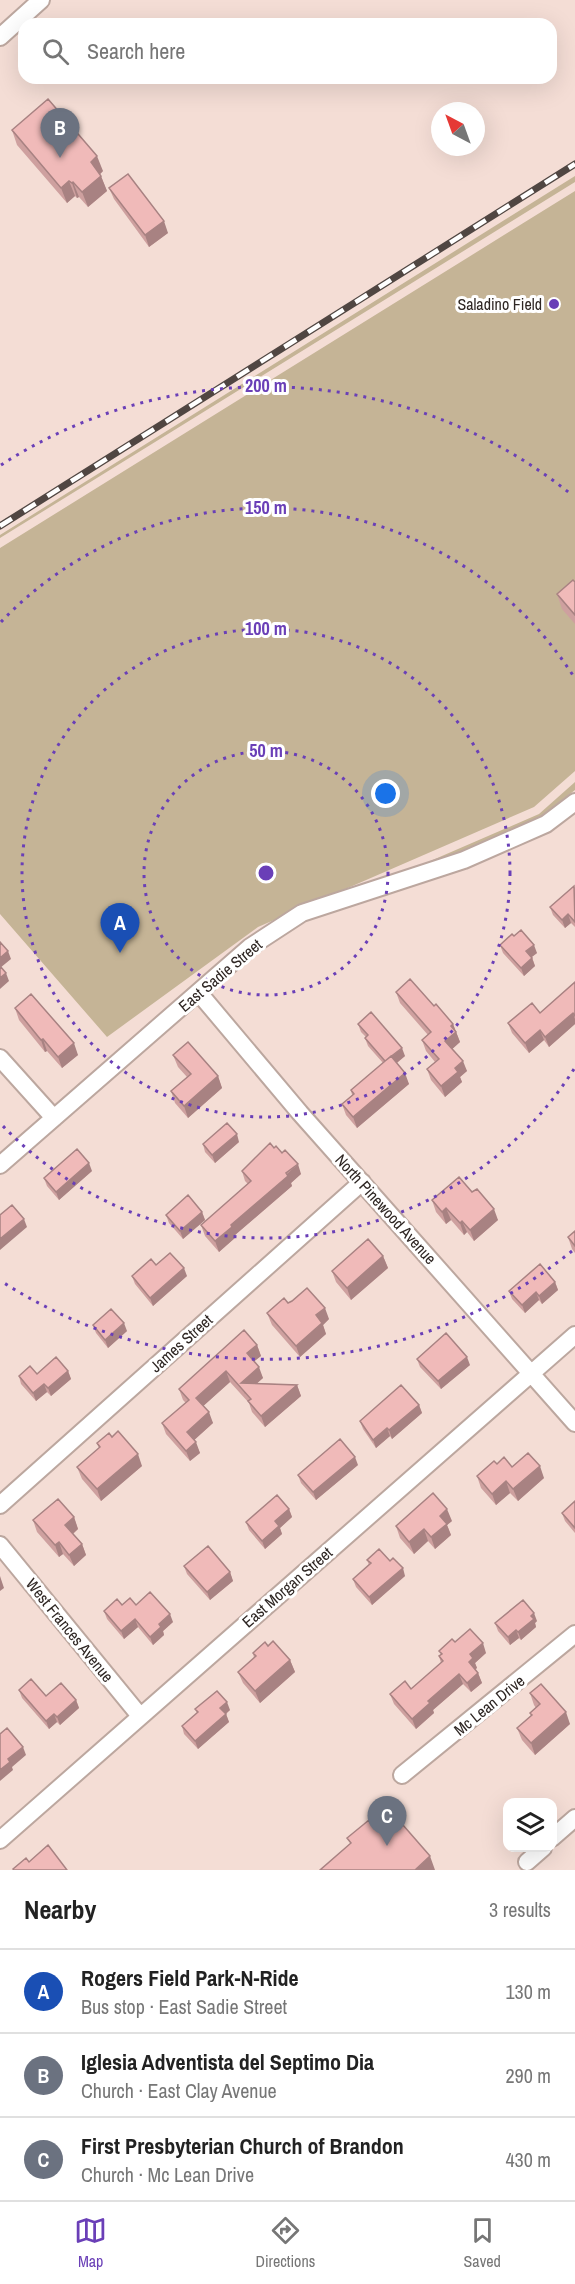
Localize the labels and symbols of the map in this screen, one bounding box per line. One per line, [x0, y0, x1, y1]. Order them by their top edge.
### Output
north arrow [431, 102, 485, 156]
pin: B [40, 108, 80, 158]
place label: Saladino Field [457, 293, 542, 315]
marker: Saladino Field [547, 297, 561, 311]
text: 200 m [245, 373, 287, 398]
text: 150 m [245, 495, 287, 520]
text: 100 m [245, 616, 287, 641]
text: 50 m [249, 738, 283, 763]
your location [371, 779, 400, 808]
centre of rings [256, 863, 276, 883]
pin: A [100, 904, 140, 953]
street label: East Sadie Street [174, 933, 267, 1016]
street label: North Pinewood Avenue [331, 1149, 441, 1269]
street label: James Street [145, 1309, 217, 1377]
street label: East Morgan Street [237, 1541, 337, 1632]
street label: West Frances Avenue [21, 1573, 119, 1687]
street label: Mc Lean Drive [449, 1670, 529, 1740]
pin: C [368, 1796, 406, 1846]

